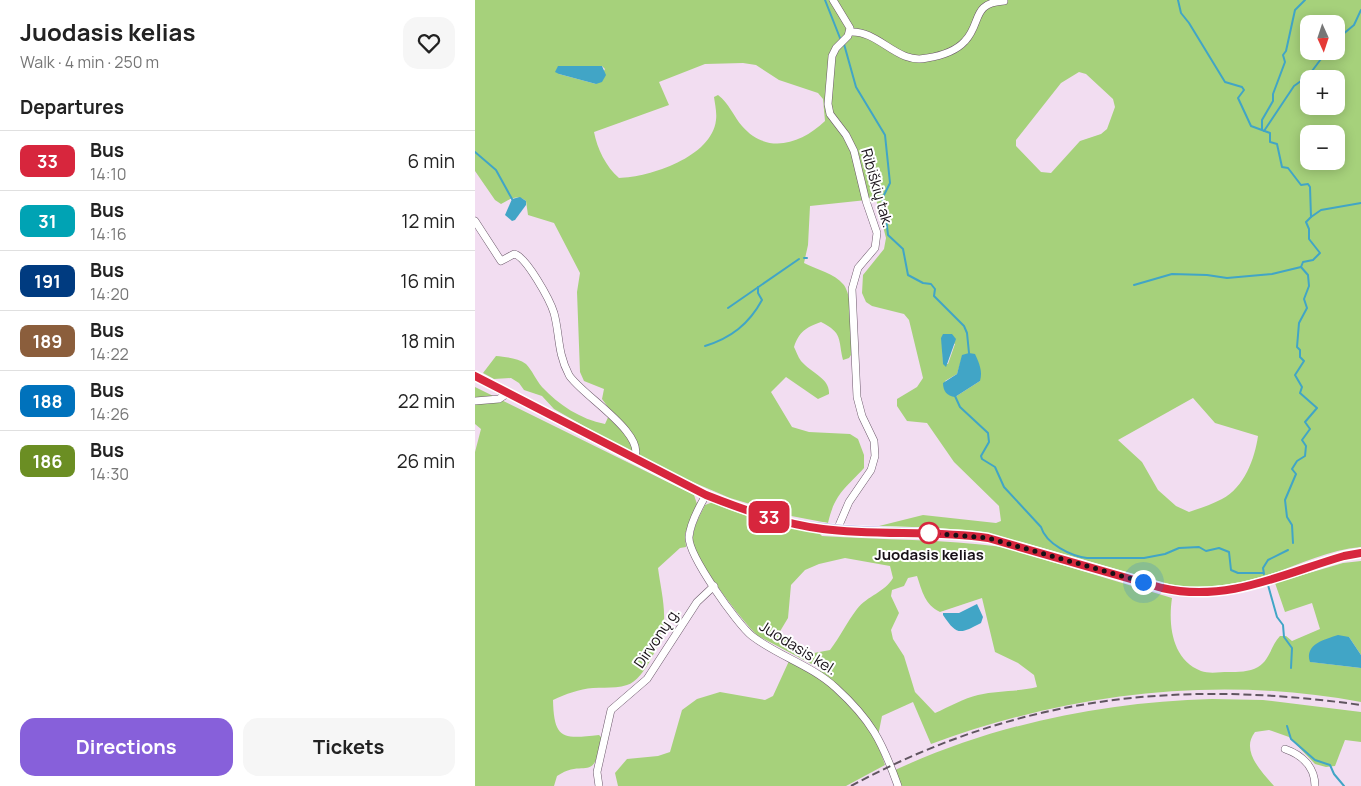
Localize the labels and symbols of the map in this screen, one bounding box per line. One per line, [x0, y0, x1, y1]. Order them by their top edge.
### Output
north arrow [1300, 15, 1345, 60]
street label: Ribiškių tak. [856, 146, 899, 230]
line badge: 33 [747, 501, 791, 533]
marker: Juodasis kelias [918, 522, 940, 544]
place label: Juodasis kelias [874, 544, 984, 565]
your location [1131, 570, 1156, 595]
street label: Dirvonų g. [629, 603, 684, 672]
street label: Juodasis kel. [756, 615, 841, 680]

